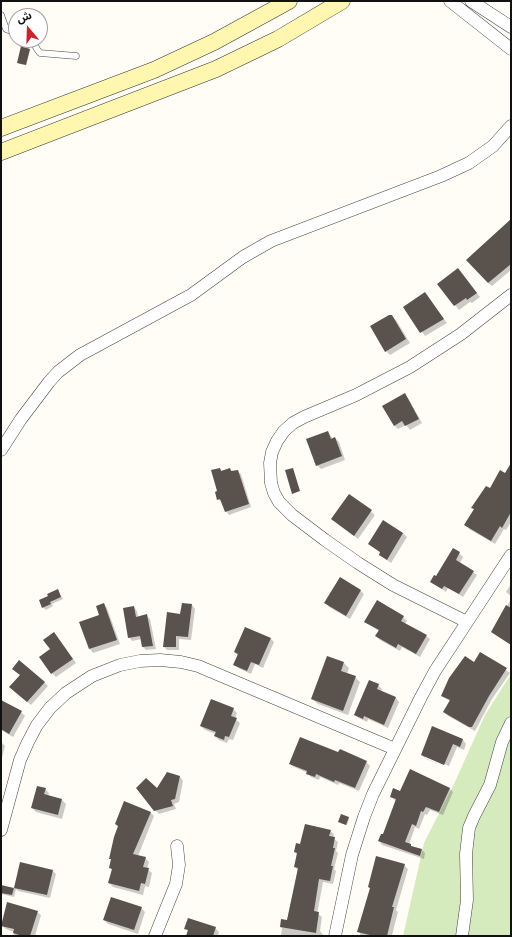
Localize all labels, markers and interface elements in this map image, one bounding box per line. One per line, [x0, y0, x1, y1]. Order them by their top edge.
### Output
north arrow [8, 8, 48, 48]
text: ش [15, 9, 33, 26]

